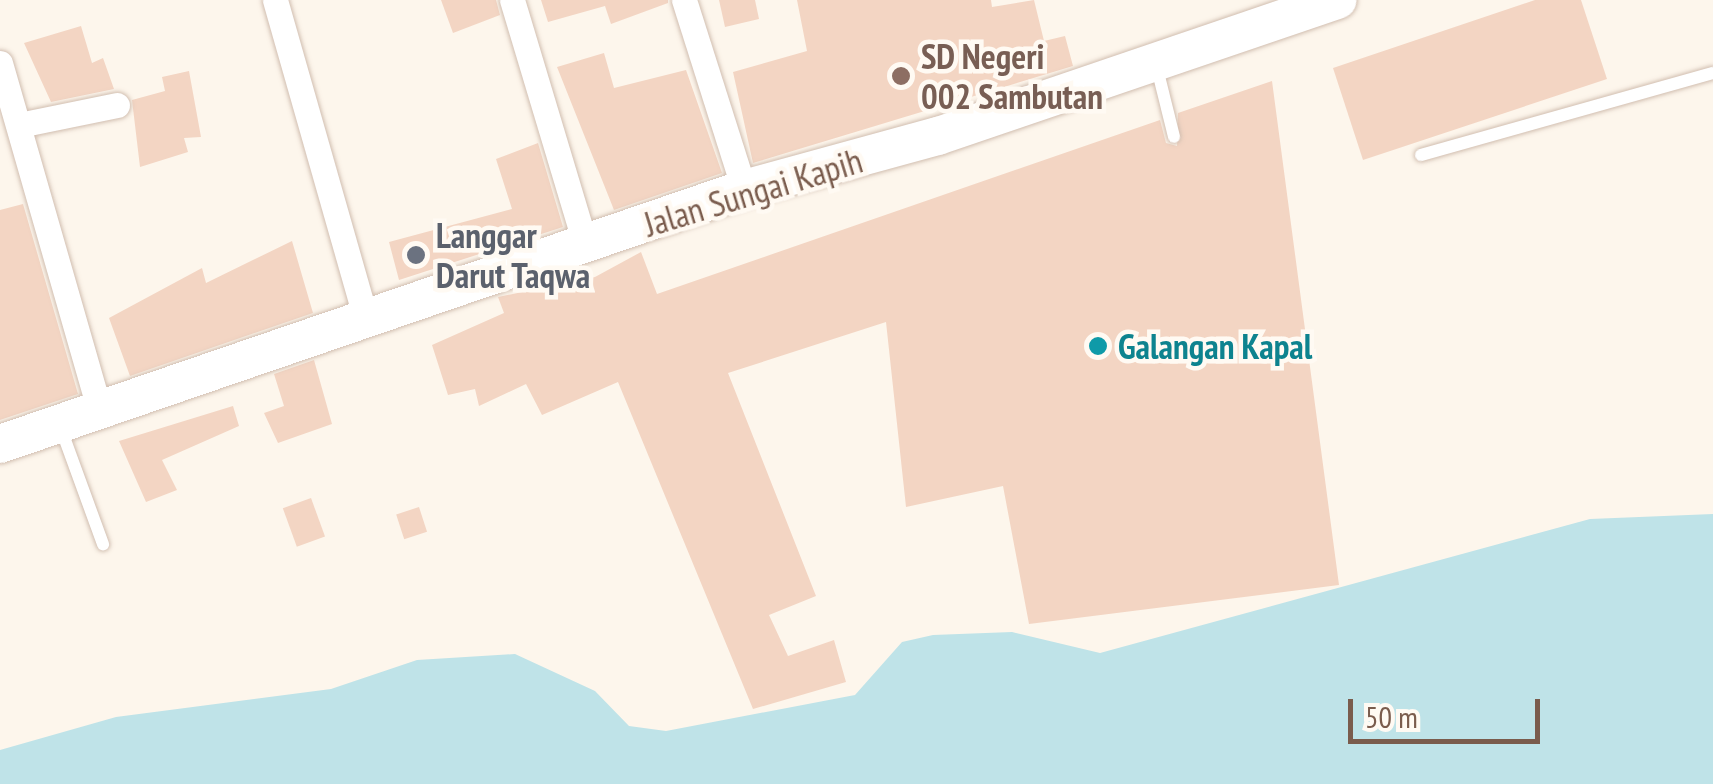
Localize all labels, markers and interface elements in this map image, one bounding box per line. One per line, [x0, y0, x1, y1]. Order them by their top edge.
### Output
place label: SD Negeri 002 Sambutan [921, 35, 1103, 117]
marker: SD Negeri 002 Sambutan [890, 65, 912, 87]
street label: Jalan Sungai Kapih [639, 139, 867, 245]
place label: Langgar Darut Taqwa [436, 214, 591, 296]
marker: Langgar Darut Taqwa [405, 244, 427, 266]
place label: Galangan Kapal [1118, 325, 1312, 367]
marker: Galangan Kapal [1087, 335, 1109, 357]
scale bar [1353, 679, 1546, 741]
text: 50 m [1365, 697, 1418, 736]

